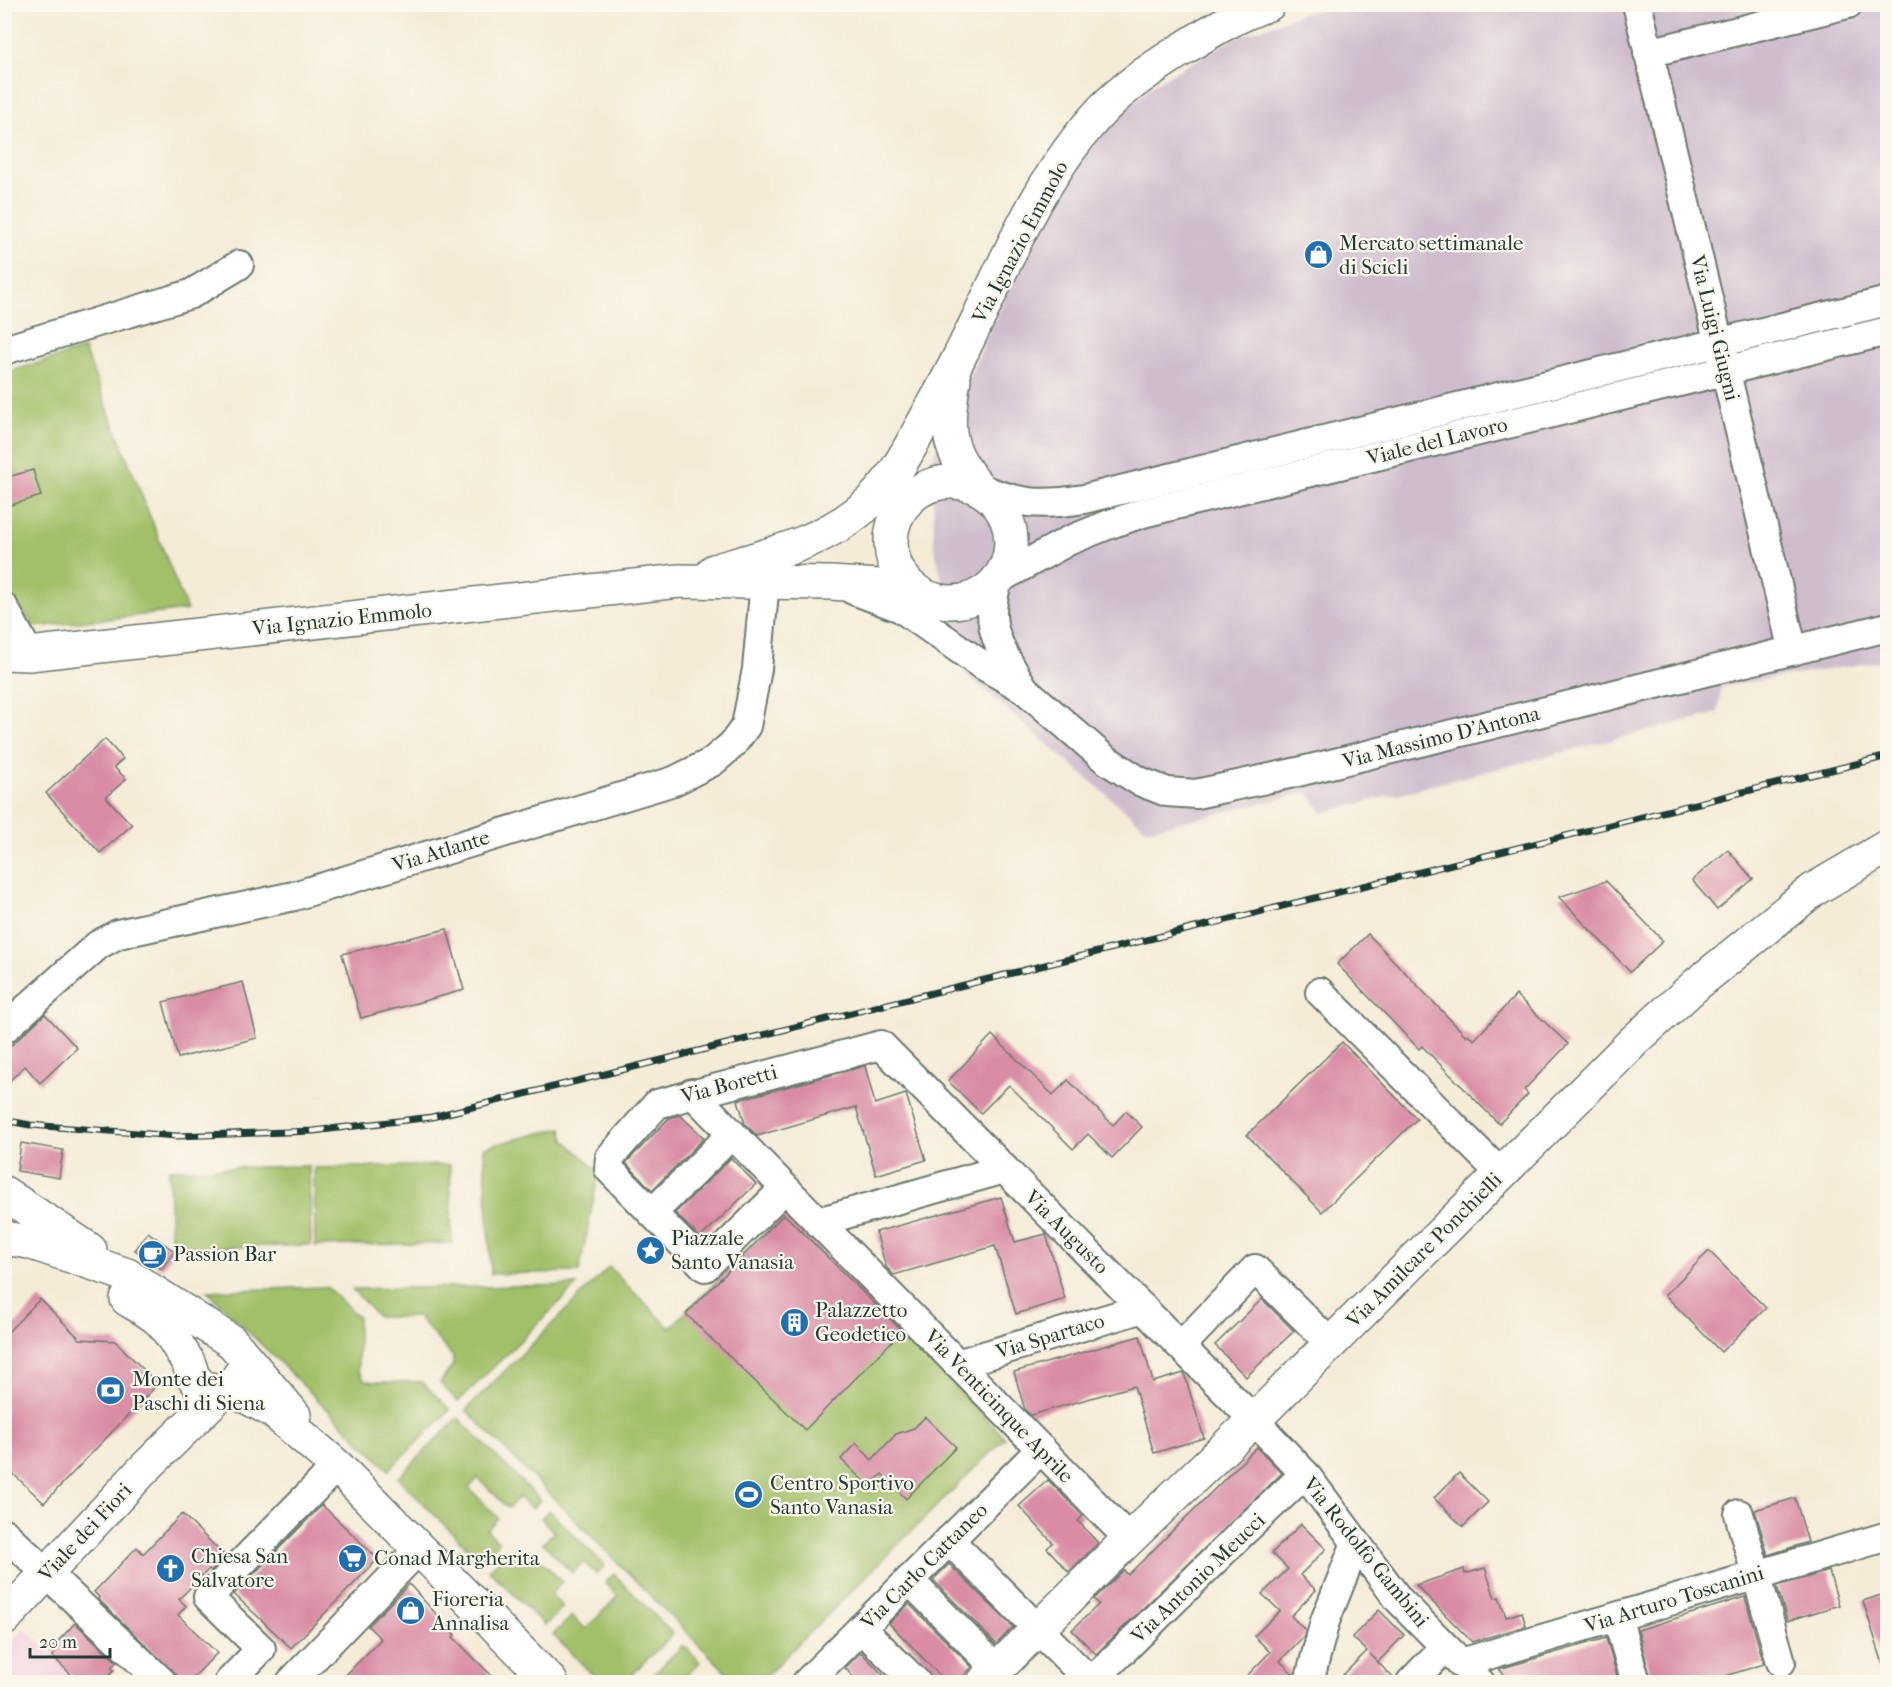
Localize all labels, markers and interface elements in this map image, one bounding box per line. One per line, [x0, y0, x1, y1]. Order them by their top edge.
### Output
street label: Via Ignazio Emmolo [967, 157, 1073, 328]
place label: Mercato settimanale di Scicli [1339, 231, 1523, 279]
shop icon: Mercato settimanale di Scicli [1302, 239, 1334, 271]
street label: Via Luigi Giugni [1685, 252, 1745, 403]
street label: Viale del Lavoro [1363, 412, 1510, 470]
street label: Via Ignazio Emmolo [250, 598, 433, 640]
street label: Via Massimo D'Antona [1339, 701, 1542, 773]
street label: Via Atlante [389, 825, 493, 877]
street label: Via Boretti [677, 1060, 780, 1109]
street label: Via Amilcare Ponchielli [1341, 1167, 1507, 1333]
street label: Via Augusto [1019, 1184, 1114, 1279]
place label: Piazzale Santo Vanasia [671, 1226, 794, 1274]
place icon: Piazzale Santo Vanasia [634, 1234, 666, 1266]
cafe icon: Passion Bar [136, 1238, 168, 1270]
place label: Passion Bar [173, 1242, 276, 1266]
place label: Palazzetto Geodetico [815, 1298, 907, 1346]
building icon: Palazzetto Geodetico [778, 1306, 810, 1338]
street label: Via Spartaco [992, 1308, 1107, 1364]
street label: Via Venticinque Aprile [919, 1324, 1078, 1488]
place label: Monte dei Paschi di Siena [132, 1367, 265, 1415]
bank icon: Monte dei Paschi di Siena [95, 1375, 127, 1407]
place label: Centro Sportivo Santo Vanasia [770, 1471, 914, 1519]
street label: Via Rodolfo Gambini [1297, 1471, 1434, 1632]
street label: Viale dei Fiori [33, 1478, 137, 1587]
sports icon: Centro Sportivo Santo Vanasia [733, 1479, 765, 1511]
street label: Via Carlo Cattaneo [855, 1498, 992, 1635]
street label: Via Antonio Meucci [1125, 1508, 1270, 1649]
supermarket icon: Conad Margherita [337, 1542, 369, 1574]
place label: Chiesa San Salvatore [191, 1544, 288, 1592]
place label: Conad Margherita [374, 1546, 540, 1570]
church icon: Chiesa San Salvatore [154, 1552, 186, 1584]
street label: Via Arturo Toscanini [1580, 1560, 1767, 1638]
place label: Fioreria Annalisa [431, 1587, 509, 1635]
shop icon: Fioreria Annalisa [395, 1595, 427, 1627]
scale bar [30, 1621, 110, 1659]
text: 20 m [39, 1632, 77, 1653]

